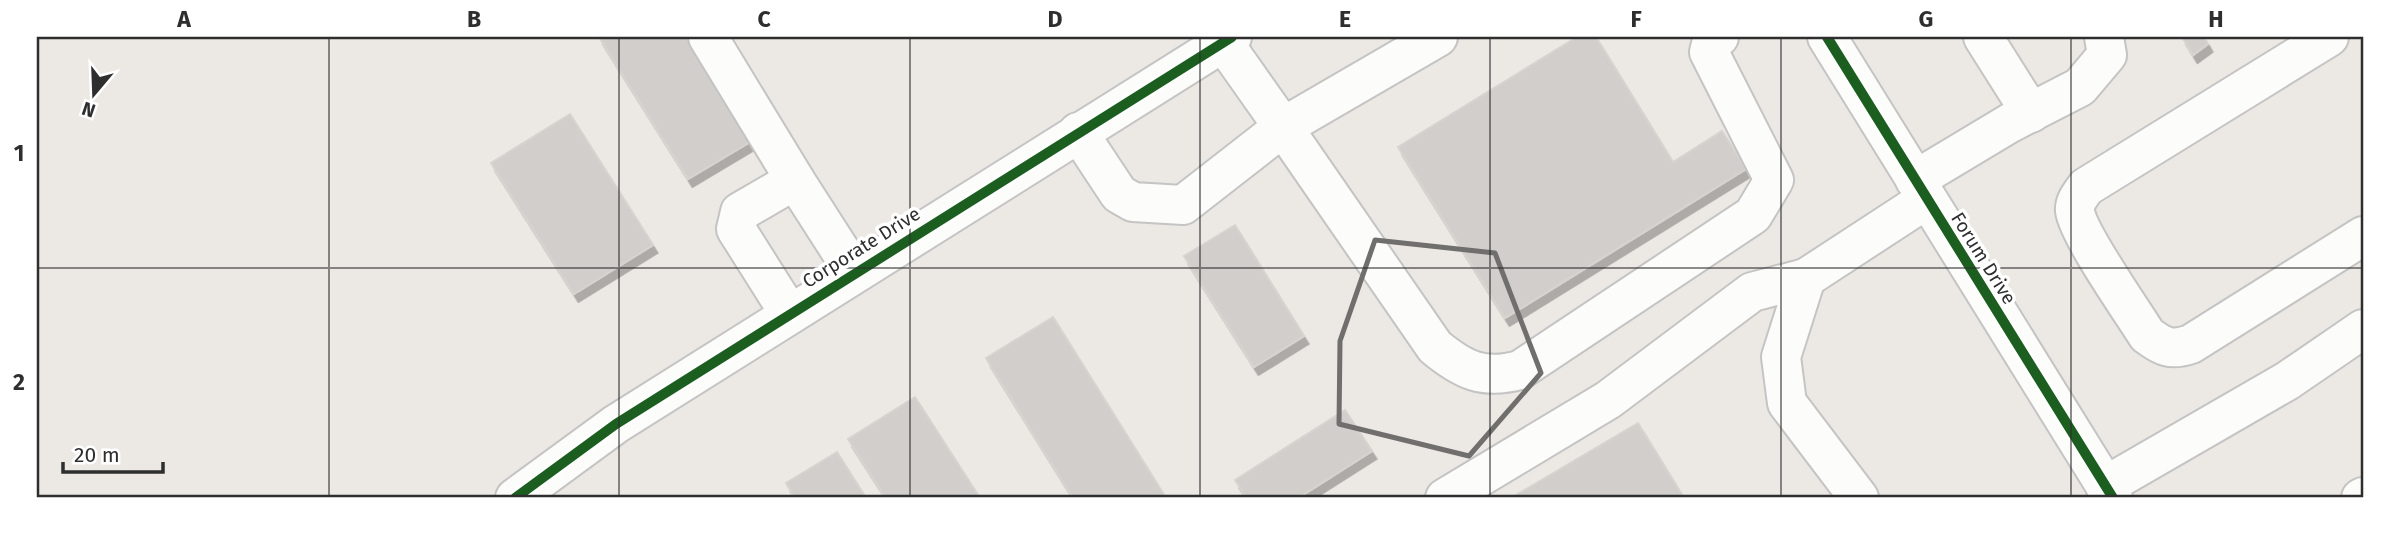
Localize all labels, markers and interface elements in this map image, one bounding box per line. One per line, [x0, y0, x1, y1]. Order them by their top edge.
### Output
text: A [176, 5, 191, 33]
text: B [467, 5, 481, 33]
text: C [757, 5, 771, 33]
text: D [1048, 5, 1063, 33]
text: E [1339, 5, 1351, 33]
text: F [1630, 5, 1642, 33]
text: G [1919, 5, 1933, 33]
text: H [2208, 5, 2224, 33]
north arrow [60, 60, 130, 130]
text: N [79, 97, 98, 123]
text: 1 [14, 139, 24, 167]
street label: Corporate Drive [798, 202, 924, 293]
street label: Forum Drive [1946, 208, 2021, 308]
text: 2 [13, 368, 25, 396]
scale bar [63, 430, 163, 474]
text: 20 m [74, 442, 120, 468]

